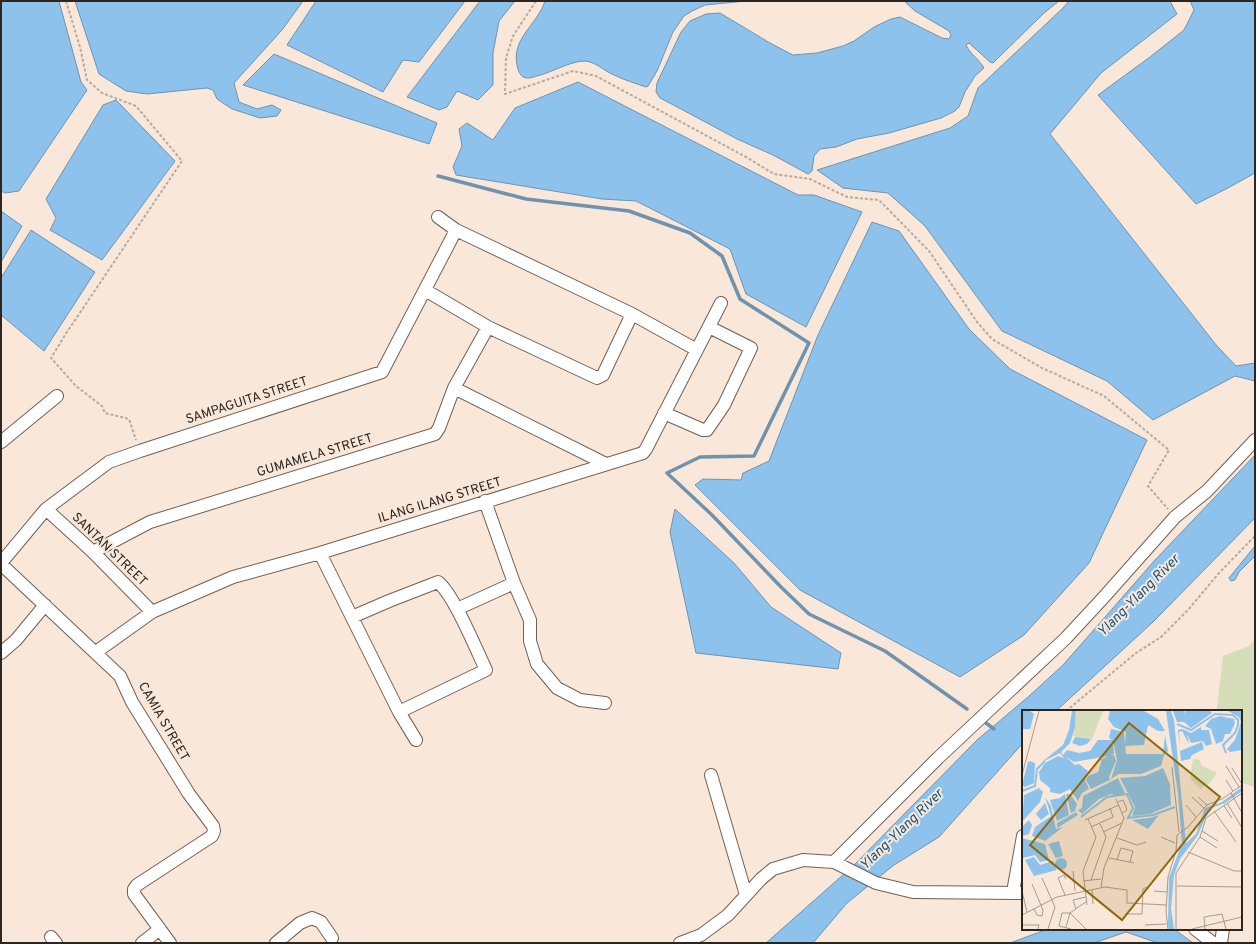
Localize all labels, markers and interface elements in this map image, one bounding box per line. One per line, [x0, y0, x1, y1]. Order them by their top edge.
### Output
street label: SAMPAGUITA STREET [184, 374, 310, 428]
street label: GUMAMELA STREET [255, 431, 375, 481]
street label: ILANG ILANG STREET [376, 475, 504, 527]
street label: SANTAN STREET [68, 510, 150, 590]
water label: Ylang-Ylang River [1094, 550, 1185, 641]
street label: CAMIA STREET [134, 680, 192, 764]
inset map [1022, 710, 1242, 930]
water label: Ylang-Ylang River [857, 785, 948, 874]

